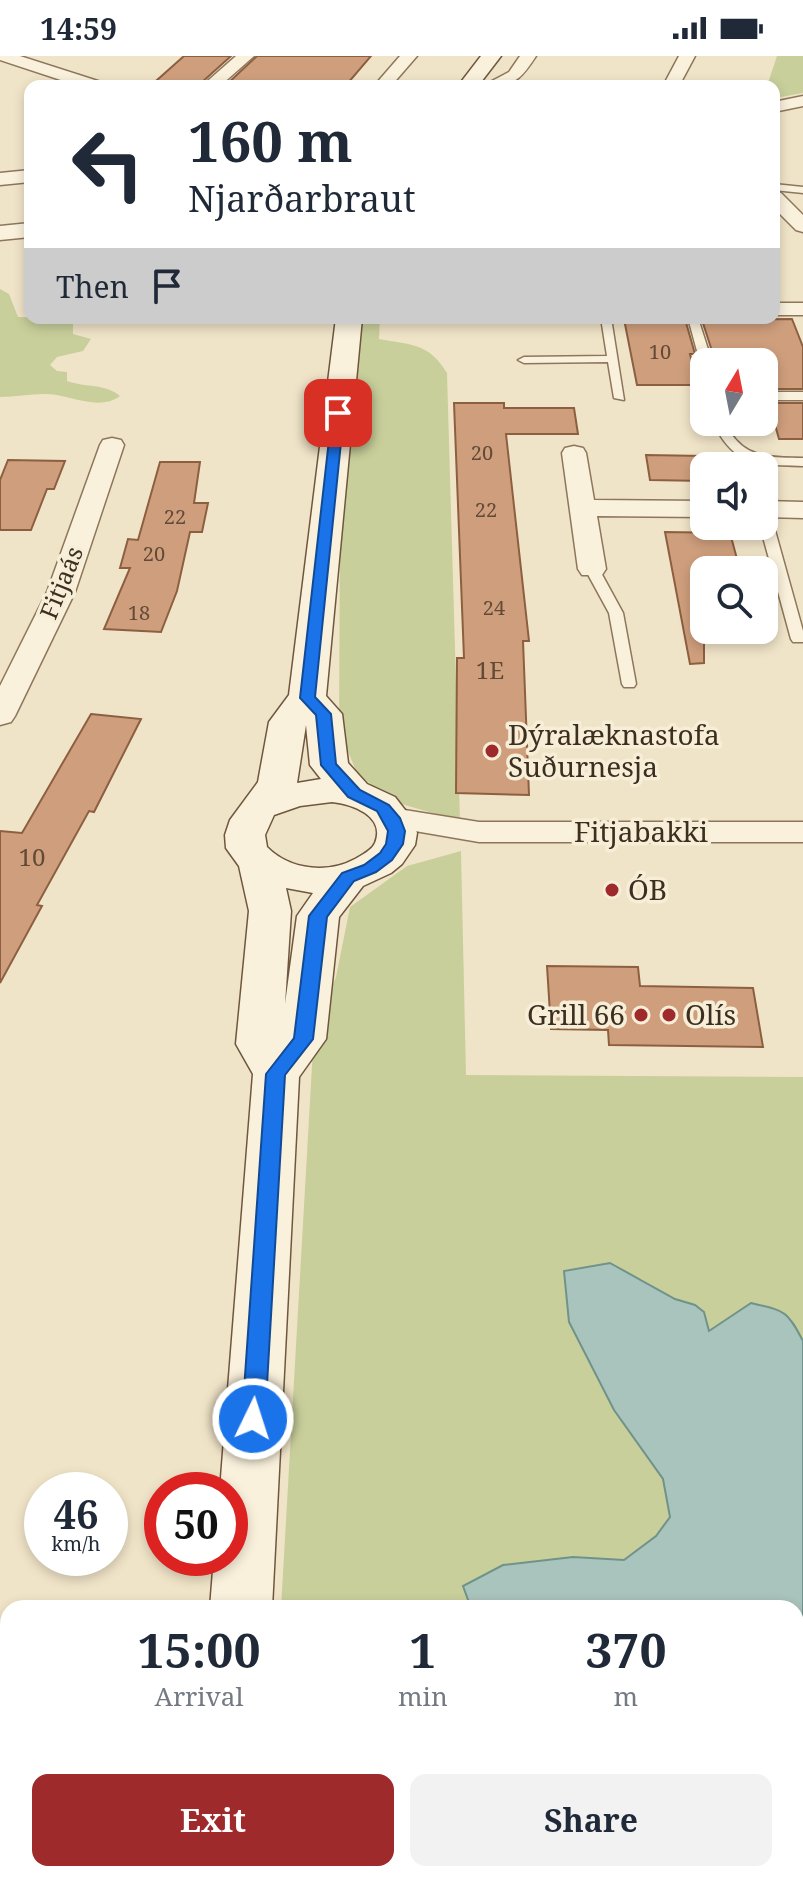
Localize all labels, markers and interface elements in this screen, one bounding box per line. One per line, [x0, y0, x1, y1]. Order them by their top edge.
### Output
text: 14:59 [40, 8, 117, 49]
text: 160 m [188, 102, 353, 178]
icon: left [56, 112, 160, 216]
text: Njarðarbraut [188, 174, 416, 223]
icon: arrive [145, 264, 189, 308]
text: Then [56, 266, 129, 307]
house number: 10 [649, 338, 671, 365]
north arrow [690, 348, 778, 436]
map controls [690, 348, 778, 644]
pin [304, 379, 372, 447]
icon: arrive [316, 391, 360, 435]
house number: 20 [471, 439, 493, 466]
button: sound [690, 452, 778, 540]
house number: 22 [475, 496, 497, 523]
house number: 22 [164, 503, 186, 530]
house number: 20 [143, 540, 165, 567]
street label: Fitjaás [31, 541, 90, 624]
button: search [690, 556, 778, 644]
house number: 24 [483, 594, 505, 621]
house number: 18 [128, 599, 150, 626]
house number: 1E [476, 653, 504, 686]
place label: Dýralæknastofa Suðurnesja [508, 715, 720, 785]
marker: Dýralæknastofa Suðurnesja [483, 742, 501, 760]
street label: Fitjabakki [574, 812, 708, 850]
house number: 10 [19, 840, 45, 873]
place label: ÓB [628, 870, 667, 908]
marker: ÓB [603, 881, 621, 899]
place label: Grill 66 [527, 995, 625, 1033]
place label: Olís [685, 995, 736, 1033]
marker: Grill 66 [632, 1006, 650, 1024]
marker: Olís [660, 1006, 678, 1024]
position arrow [211, 1377, 295, 1461]
speed limit sign: 50 [144, 1472, 248, 1576]
text: 46 [53, 1486, 99, 1541]
text: km/h [51, 1530, 101, 1557]
text: 15:00 [137, 1617, 261, 1682]
text: 1 [409, 1617, 436, 1682]
text: 370 [585, 1617, 667, 1682]
text: Arrival [155, 1678, 243, 1714]
text: min [398, 1678, 448, 1714]
text: m [614, 1678, 638, 1714]
button: Exit [32, 1774, 394, 1866]
button: Share [410, 1774, 772, 1866]

